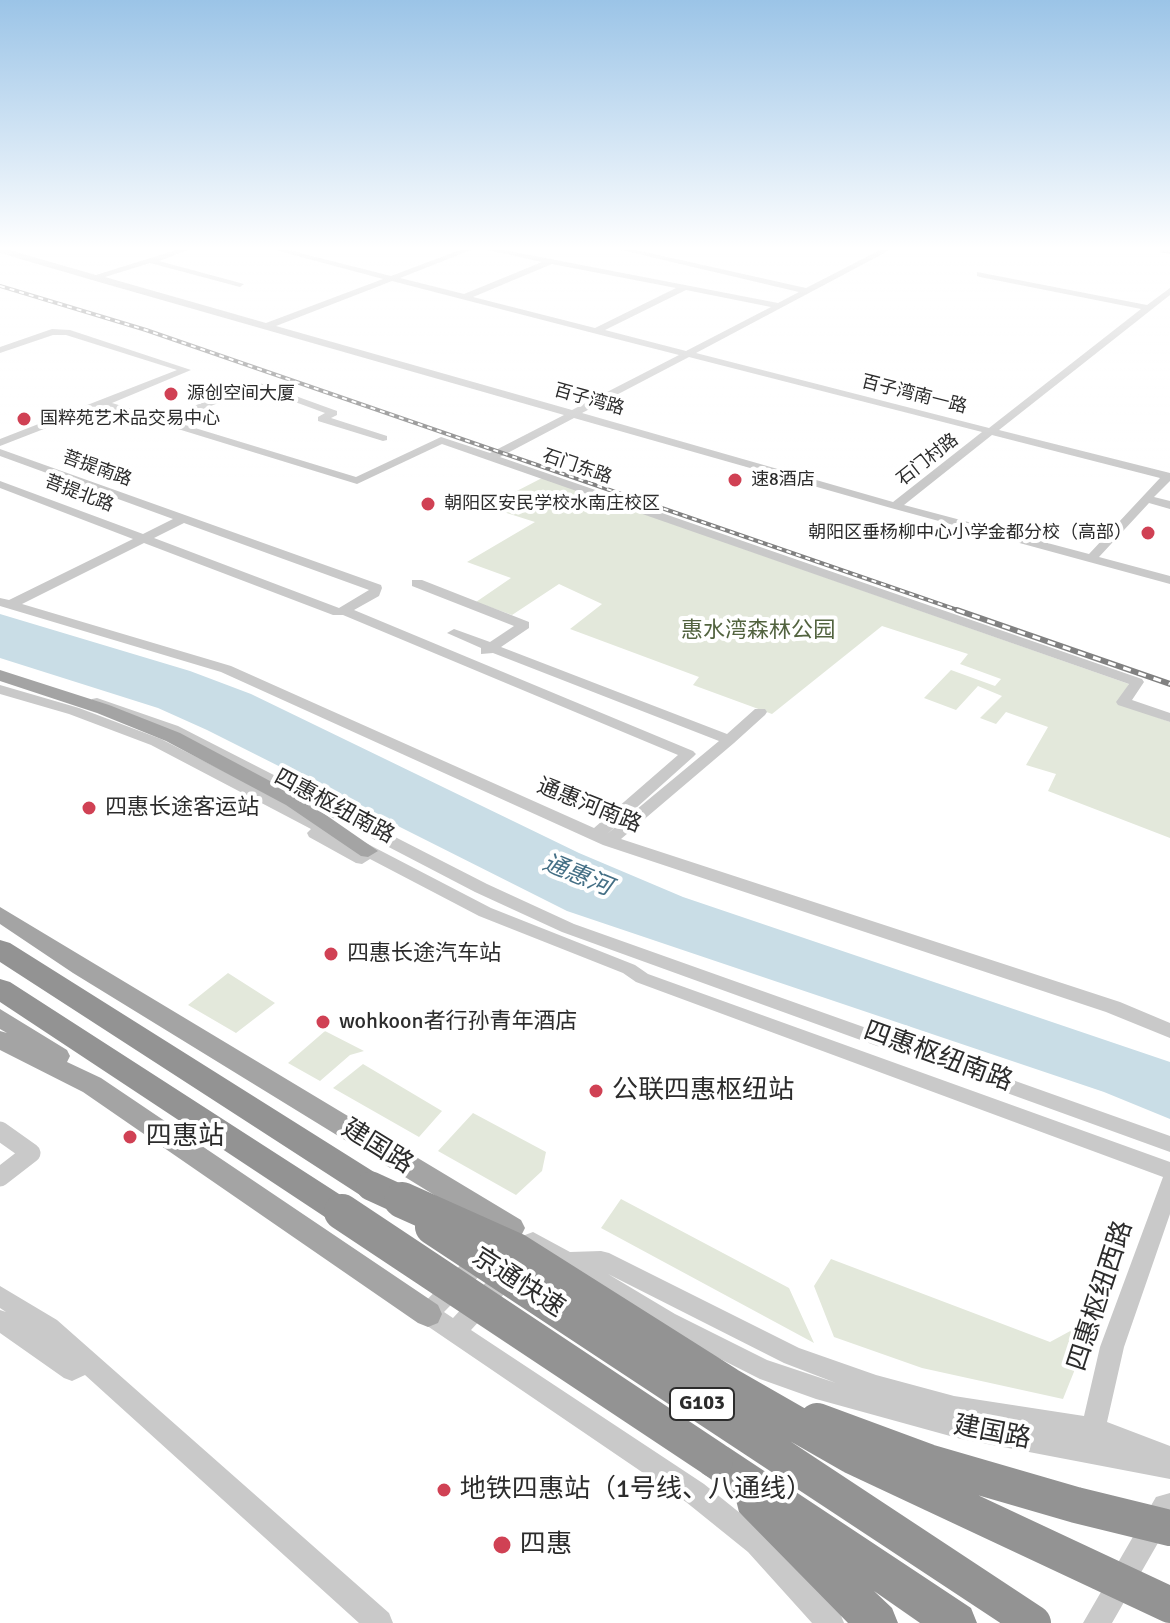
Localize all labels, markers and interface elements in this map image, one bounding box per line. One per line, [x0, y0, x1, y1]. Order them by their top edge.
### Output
street label: 百子湾南一路 [859, 371, 969, 419]
street label: 百子湾路 [551, 380, 627, 420]
place label: 源创空间大厦 [187, 383, 295, 405]
marker: 源创空间大厦 [162, 385, 180, 403]
place label: 国粹苑艺术品交易中心 [40, 408, 220, 430]
marker: 国粹苑艺术品交易中心 [15, 410, 33, 428]
street label: 石门村路 [893, 429, 963, 491]
street label: 石门东路 [539, 445, 615, 489]
street label: 菩提南路 [59, 447, 135, 491]
place label: 速8酒店 [751, 469, 815, 491]
street label: 菩提北路 [42, 471, 116, 517]
marker: 速8酒店 [726, 471, 744, 489]
place label: 朝阳区安民学校水南庄校区 [444, 493, 660, 515]
marker: 朝阳区安民学校水南庄校区 [419, 495, 437, 513]
place label: 朝阳区垂杨柳中心小学金都分校（高部） [808, 522, 1132, 544]
marker: 朝阳区垂杨柳中心小学金都分校（高部） [1139, 524, 1157, 542]
park label: 惠水湾森林公园 [681, 618, 835, 644]
street label: 四惠枢纽南路 [270, 764, 398, 850]
street label: 通惠河南路 [533, 773, 645, 839]
place label: 四惠长途客运站 [105, 795, 259, 821]
marker: 四惠长途客运站 [80, 799, 98, 817]
water label: 通惠河 [538, 849, 616, 903]
place label: 四惠长途汽车站 [347, 941, 501, 967]
marker: 四惠长途汽车站 [322, 945, 340, 963]
place label: wohkoon者行孙青年酒店 [339, 1009, 577, 1035]
marker: wohkoon者行孙青年酒店 [314, 1013, 332, 1031]
street label: 四惠枢纽南路 [859, 1016, 1017, 1098]
place label: 公联四惠枢纽站 [612, 1075, 794, 1107]
marker: 公联四惠枢纽站 [587, 1082, 605, 1100]
street label: 建国路 [336, 1113, 418, 1181]
place label: 四惠站 [146, 1121, 224, 1153]
marker: 四惠站 [121, 1128, 139, 1146]
street label: 四惠枢纽西路 [1062, 1217, 1140, 1375]
street label: 京通快速 [466, 1242, 570, 1324]
road number: G103 [670, 1388, 734, 1420]
street label: 建国路 [951, 1410, 1033, 1456]
place label: 地铁四惠站（1号线、八通线） [460, 1474, 812, 1506]
marker: 地铁四惠站（1号线、八通线） [435, 1481, 453, 1499]
place label: 四惠 [520, 1529, 572, 1561]
marker: 四惠 [491, 1534, 513, 1556]

